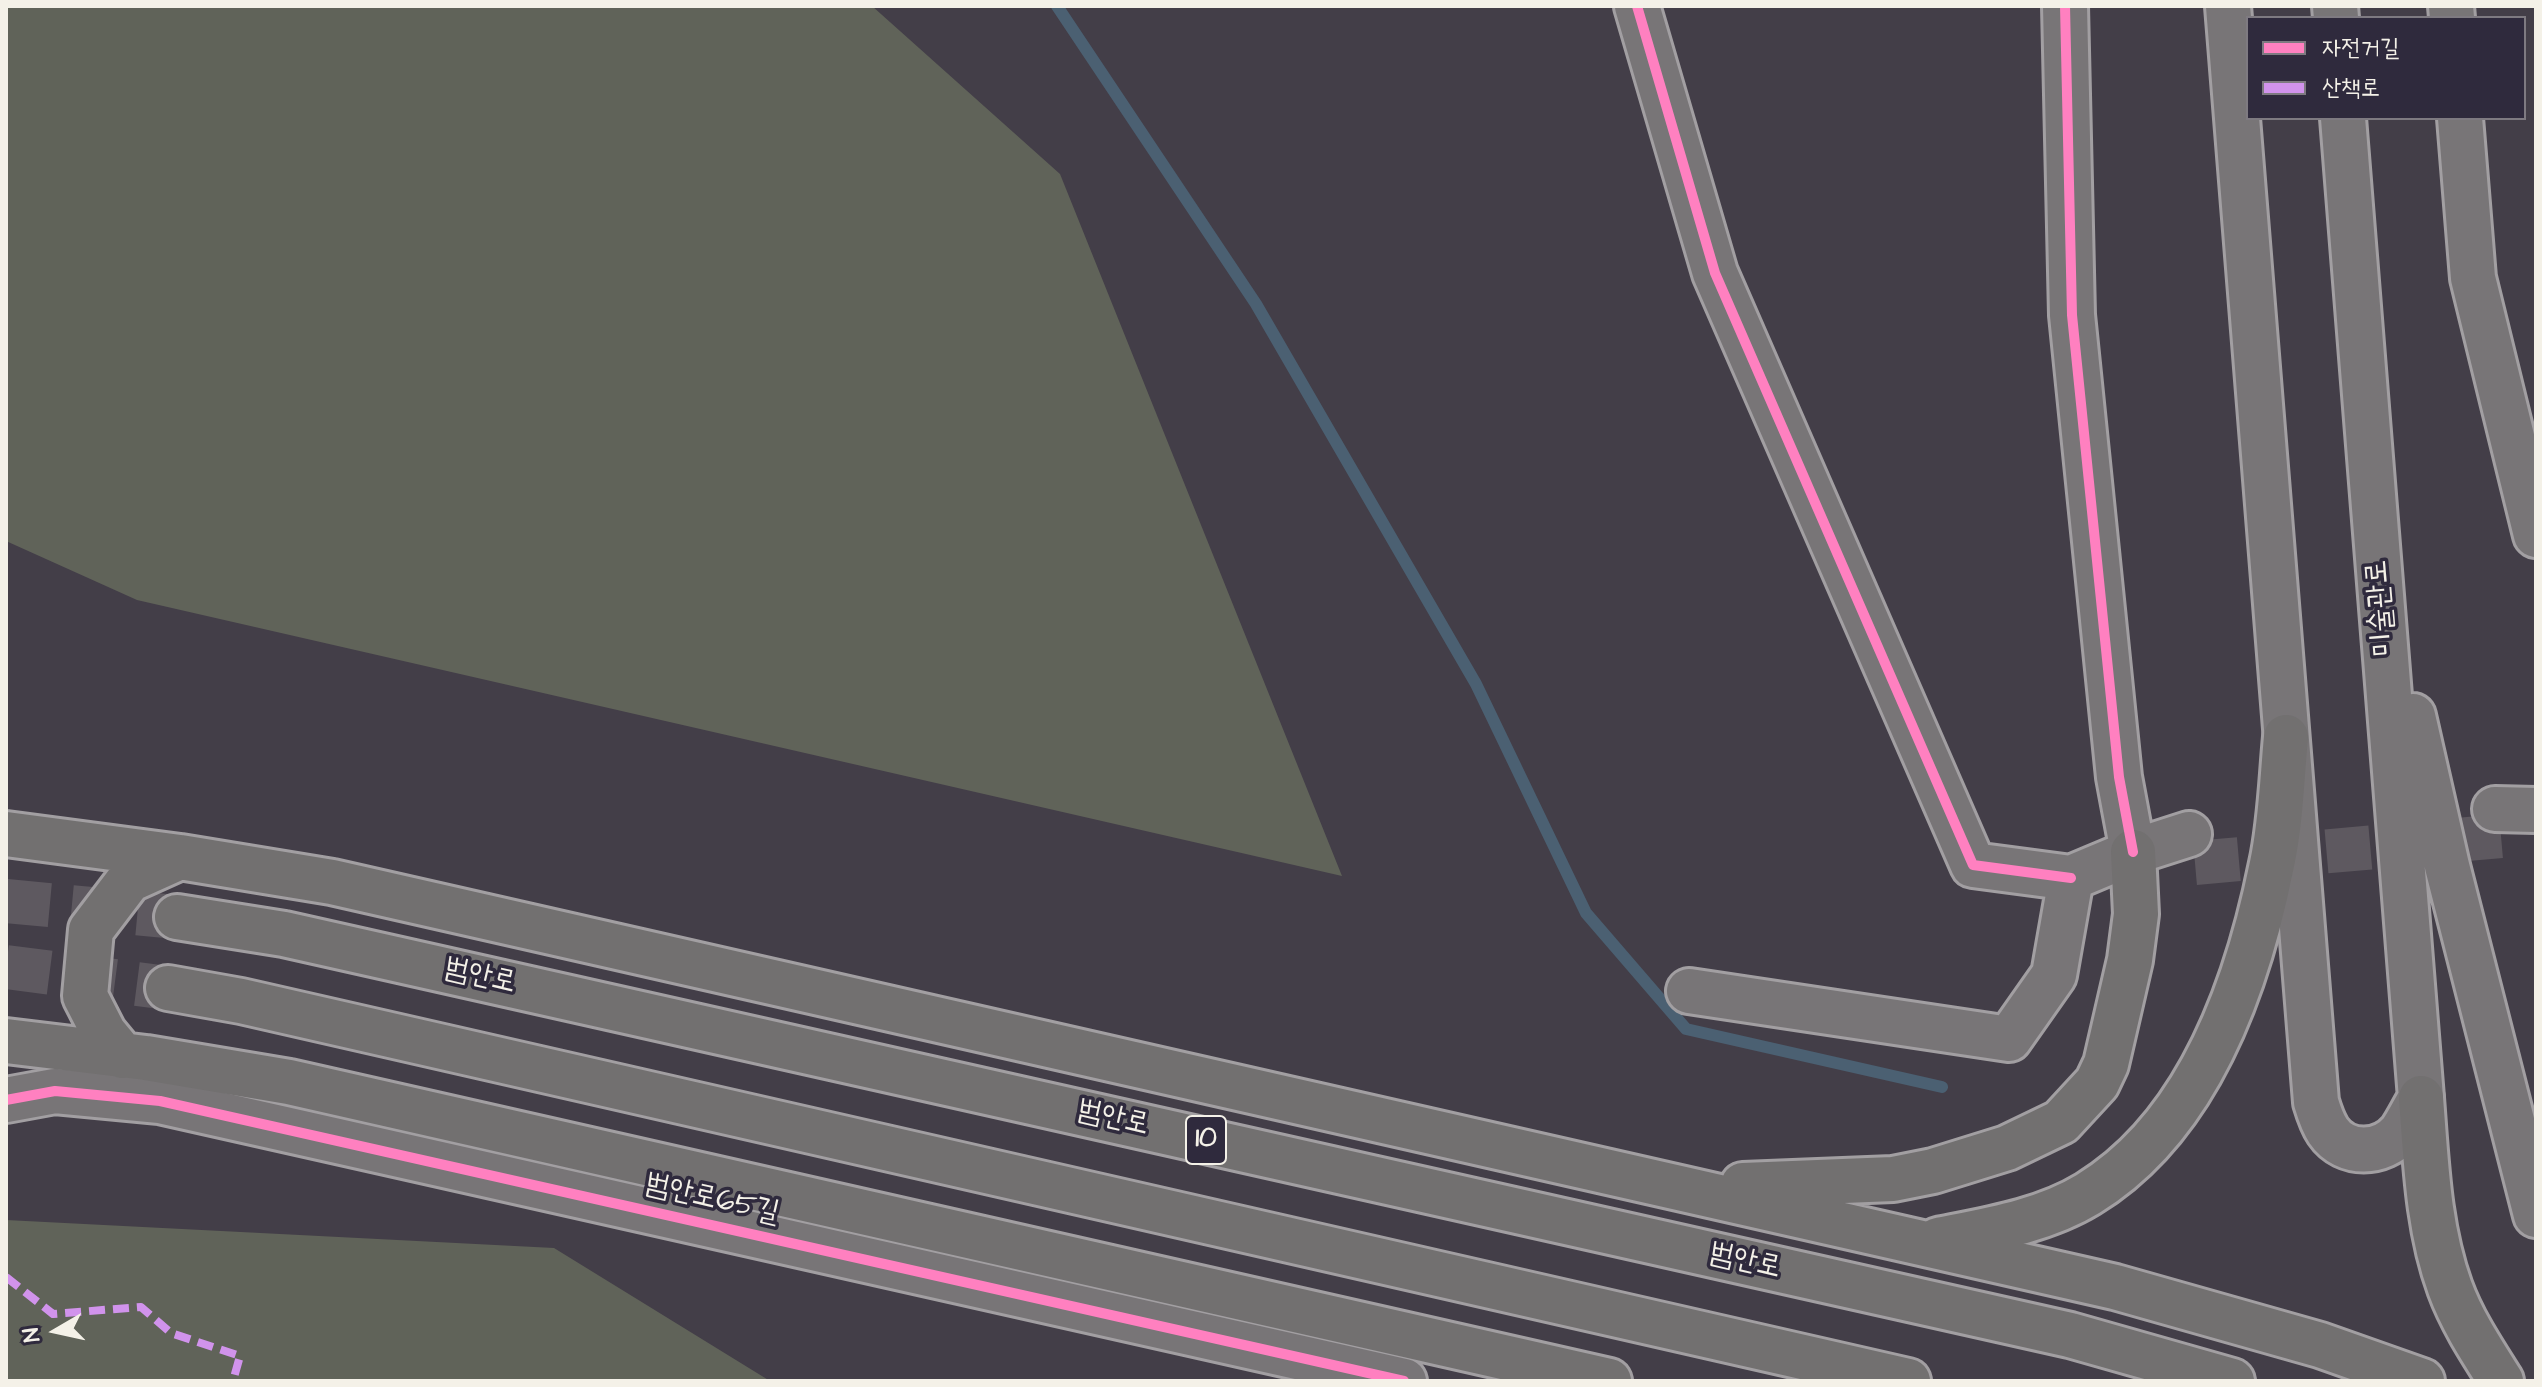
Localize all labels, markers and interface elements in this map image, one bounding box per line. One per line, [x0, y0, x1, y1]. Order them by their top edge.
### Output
legend [2246, 16, 2526, 120]
text: 자전거길 [2322, 31, 2399, 65]
text: 산책로 [2322, 71, 2380, 105]
street label: 미술관로 [2360, 558, 2404, 658]
street label: 범안로 [441, 951, 519, 1003]
street label: 범안로 [1074, 1093, 1152, 1145]
road number: 10 [1186, 1116, 1226, 1164]
street label: 범안로65길 [641, 1167, 783, 1233]
street label: 범안로 [1706, 1236, 1784, 1288]
north arrow [16, 1291, 96, 1371]
text: N [15, 1326, 48, 1344]

